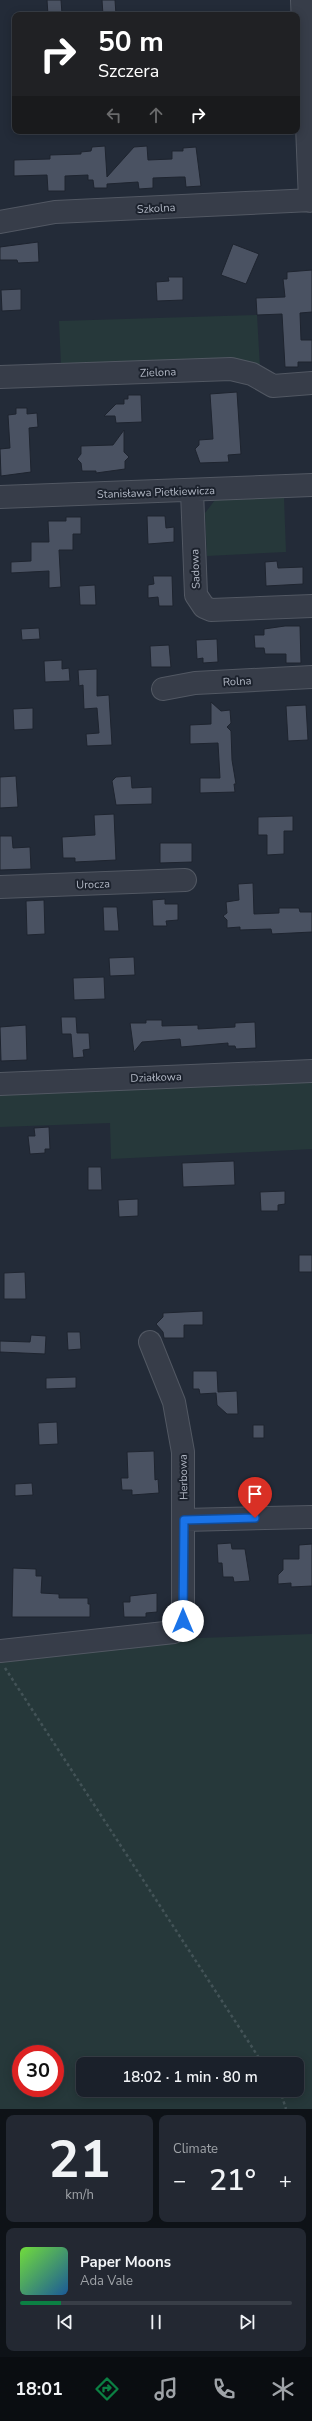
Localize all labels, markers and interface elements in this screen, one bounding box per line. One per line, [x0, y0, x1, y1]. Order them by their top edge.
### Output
text: 50 m [98, 23, 164, 61]
icon: right [32, 28, 84, 80]
text: Szczera [98, 59, 159, 83]
icon: left [103, 104, 125, 126]
icon: ahead [145, 104, 167, 126]
icon: right [187, 104, 209, 126]
street label: Szkolna [136, 200, 176, 217]
street label: Zielona [140, 364, 177, 381]
street label: Stanisława Pietkiewicza [97, 483, 215, 502]
street label: Sadowa [187, 549, 204, 589]
street label: Rolna [222, 673, 252, 690]
street label: Urocza [76, 876, 110, 893]
street label: Działkowa [130, 1069, 182, 1086]
street label: Herbowa [176, 1454, 191, 1500]
pin [238, 1477, 272, 1518]
icon: arrive [244, 1483, 266, 1505]
position arrow [162, 1600, 204, 1642]
speed limit sign: 30 [12, 2045, 64, 2097]
text: 18:02 · 1 min · 80 m [122, 2067, 258, 2087]
text: 21 [48, 2124, 111, 2195]
text: Climate [173, 2140, 218, 2158]
text: 21° [209, 2160, 256, 2201]
text: − [173, 2166, 186, 2196]
text: + [279, 2166, 292, 2196]
text: km/h [65, 2186, 94, 2204]
text: Paper Moons [80, 2252, 171, 2272]
text: Ada Vale [80, 2272, 133, 2290]
icon: previous [54, 2311, 76, 2333]
icon: pause [145, 2311, 167, 2333]
icon: next [236, 2311, 258, 2333]
icon: directions [93, 2375, 121, 2403]
icon: music [152, 2375, 180, 2403]
icon: phone [210, 2375, 238, 2403]
icon: climate [269, 2375, 297, 2403]
text: 18:01 [15, 2377, 63, 2401]

